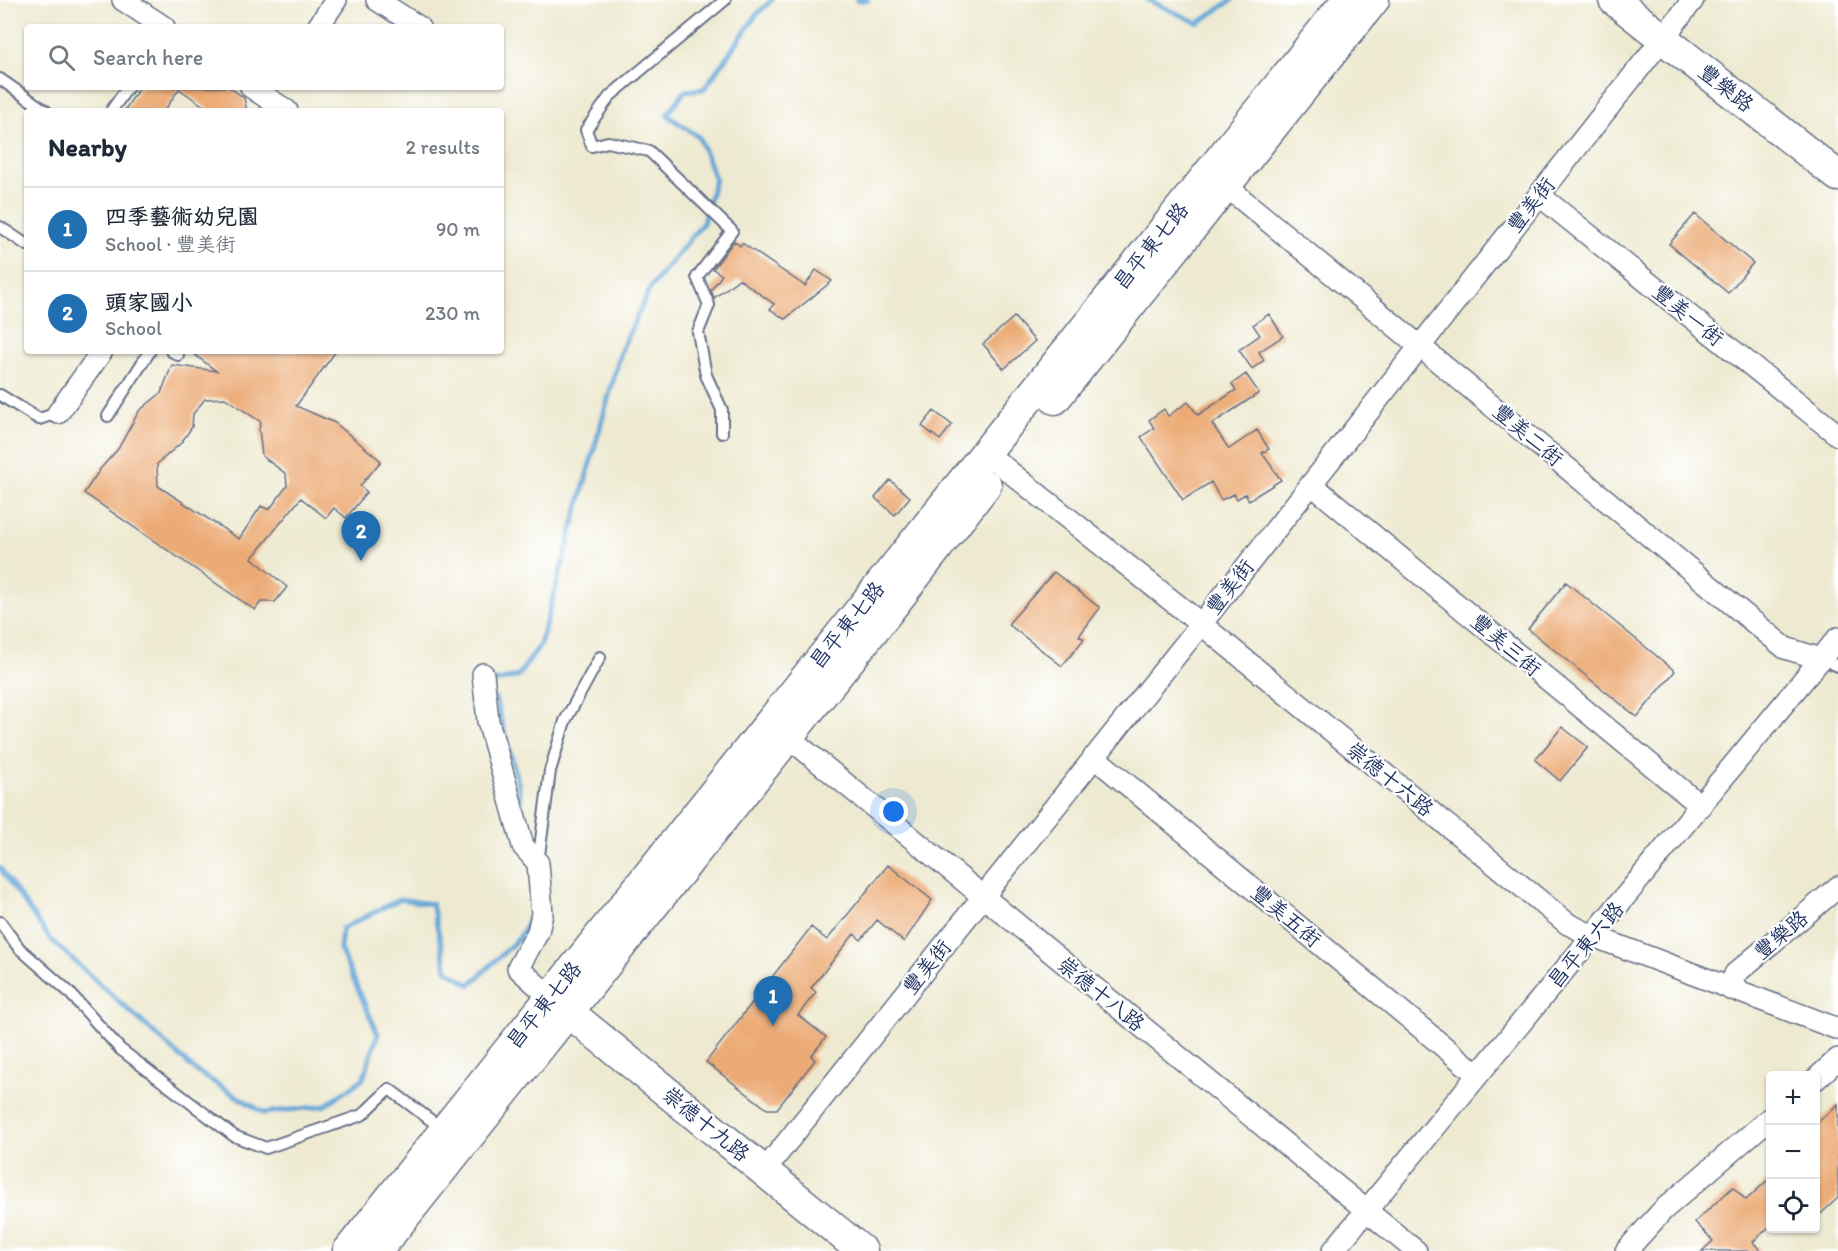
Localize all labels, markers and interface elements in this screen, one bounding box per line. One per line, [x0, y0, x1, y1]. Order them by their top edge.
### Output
search box [24, 24, 504, 90]
icon: search [45, 41, 78, 74]
text: Search here [93, 44, 203, 71]
street label: 豐樂路 [1694, 58, 1759, 117]
text: Nearby [48, 131, 127, 163]
text: 2 results [406, 135, 480, 159]
street label: 豐美街 [1501, 172, 1560, 237]
street label: 昌平東七路 [1108, 197, 1193, 294]
text: 四季藝術幼兒園 [105, 203, 259, 230]
text: 1 [63, 217, 72, 241]
text: 90 m [436, 217, 480, 241]
text: School · 豐美街 [105, 232, 236, 256]
street label: 豐美一街 [1648, 278, 1729, 351]
text: 頭家國小 [105, 289, 193, 316]
text: 2 [62, 301, 73, 325]
text: 230 m [425, 301, 480, 325]
text: School [105, 316, 162, 340]
street label: 豐美二街 [1488, 398, 1569, 471]
pin: 2 [342, 512, 380, 561]
street label: 豐美街 [1200, 554, 1259, 619]
street label: 昌平東七路 [804, 576, 889, 673]
street label: 豐美三街 [1466, 608, 1547, 681]
street label: 崇德十六路 [1342, 736, 1439, 821]
your location [879, 797, 908, 826]
street label: 豐美五街 [1246, 879, 1327, 952]
street label: 昌平東六路 [1542, 896, 1629, 993]
street label: 豐樂路 [1749, 905, 1813, 964]
street label: 豐美街 [897, 934, 956, 999]
street label: 崇德十八路 [1053, 951, 1150, 1036]
street label: 昌平東七路 [501, 956, 586, 1053]
pin: 1 [754, 976, 792, 1026]
map controls [1766, 1071, 1820, 1233]
button: + [1766, 1071, 1820, 1125]
street label: 崇德十九路 [658, 1081, 755, 1166]
button: − [1766, 1125, 1820, 1179]
button: locate [1766, 1179, 1820, 1233]

